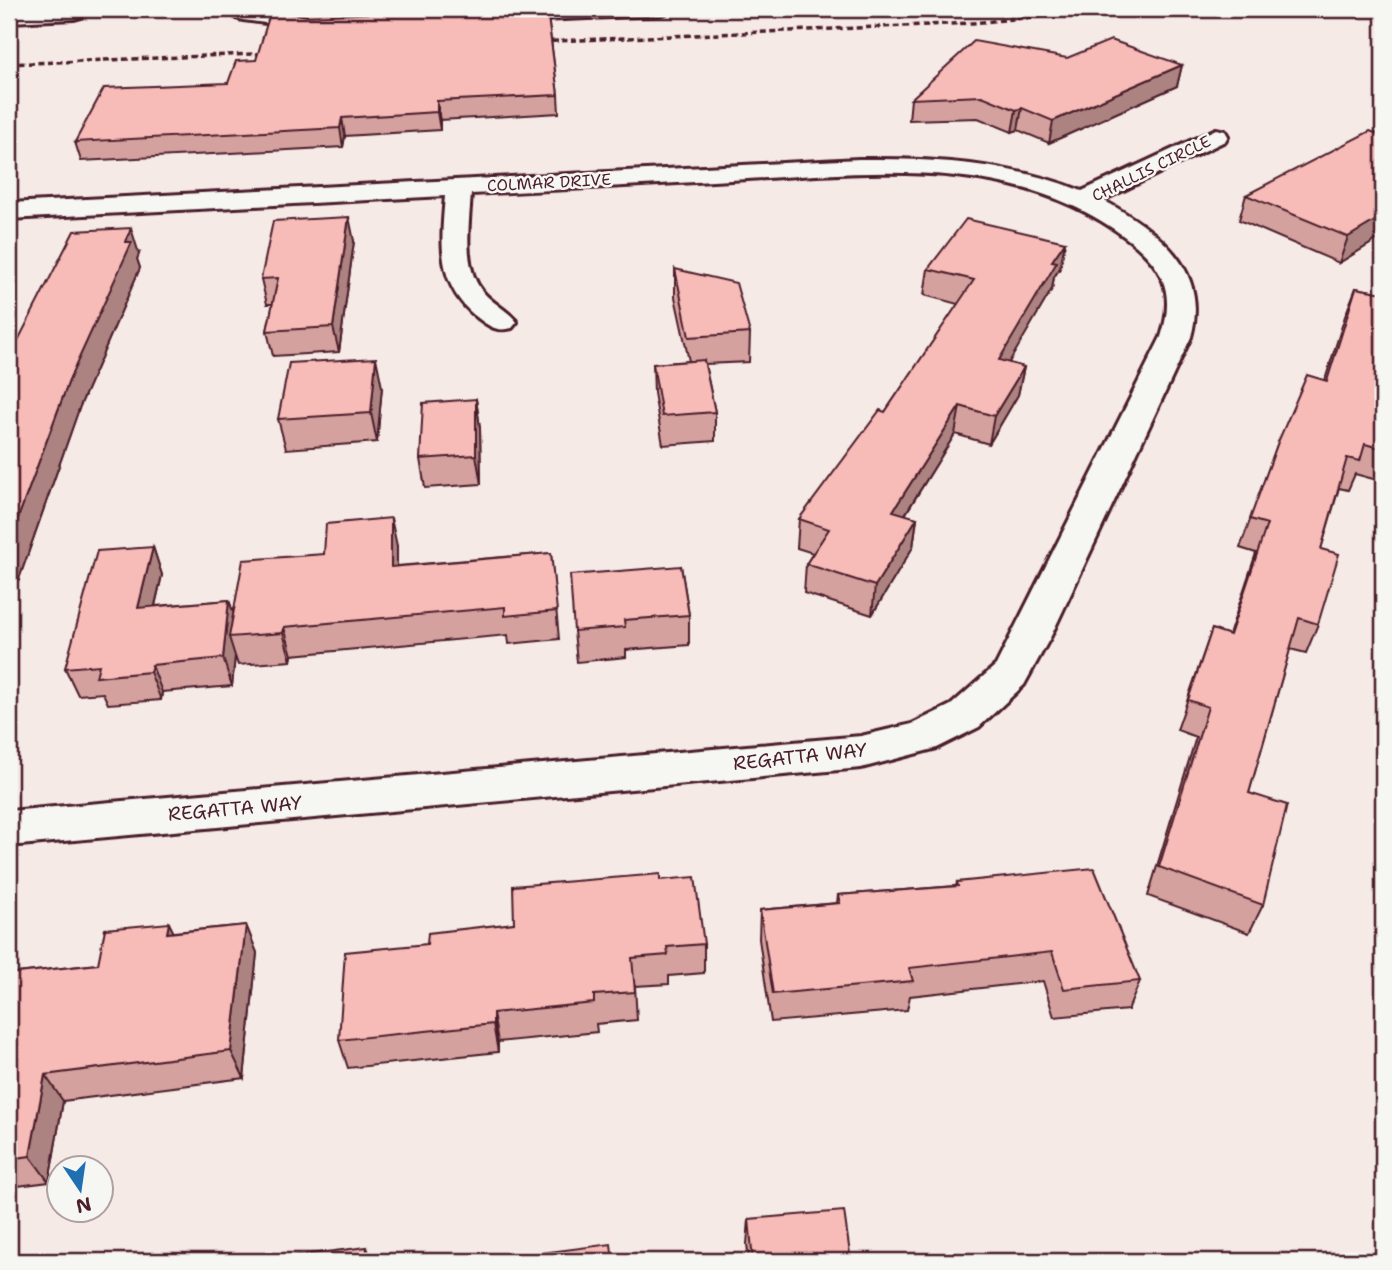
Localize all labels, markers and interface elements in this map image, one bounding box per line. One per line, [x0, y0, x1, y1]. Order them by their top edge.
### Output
street label: CHALLIS CIRCLE [1088, 131, 1214, 206]
street label: COLMAR DRIVE [486, 169, 612, 196]
street label: REGATTA WAY [732, 737, 869, 776]
street label: REGATTA WAY [167, 790, 304, 827]
north arrow [46, 1154, 116, 1224]
text: N [74, 1191, 94, 1219]

